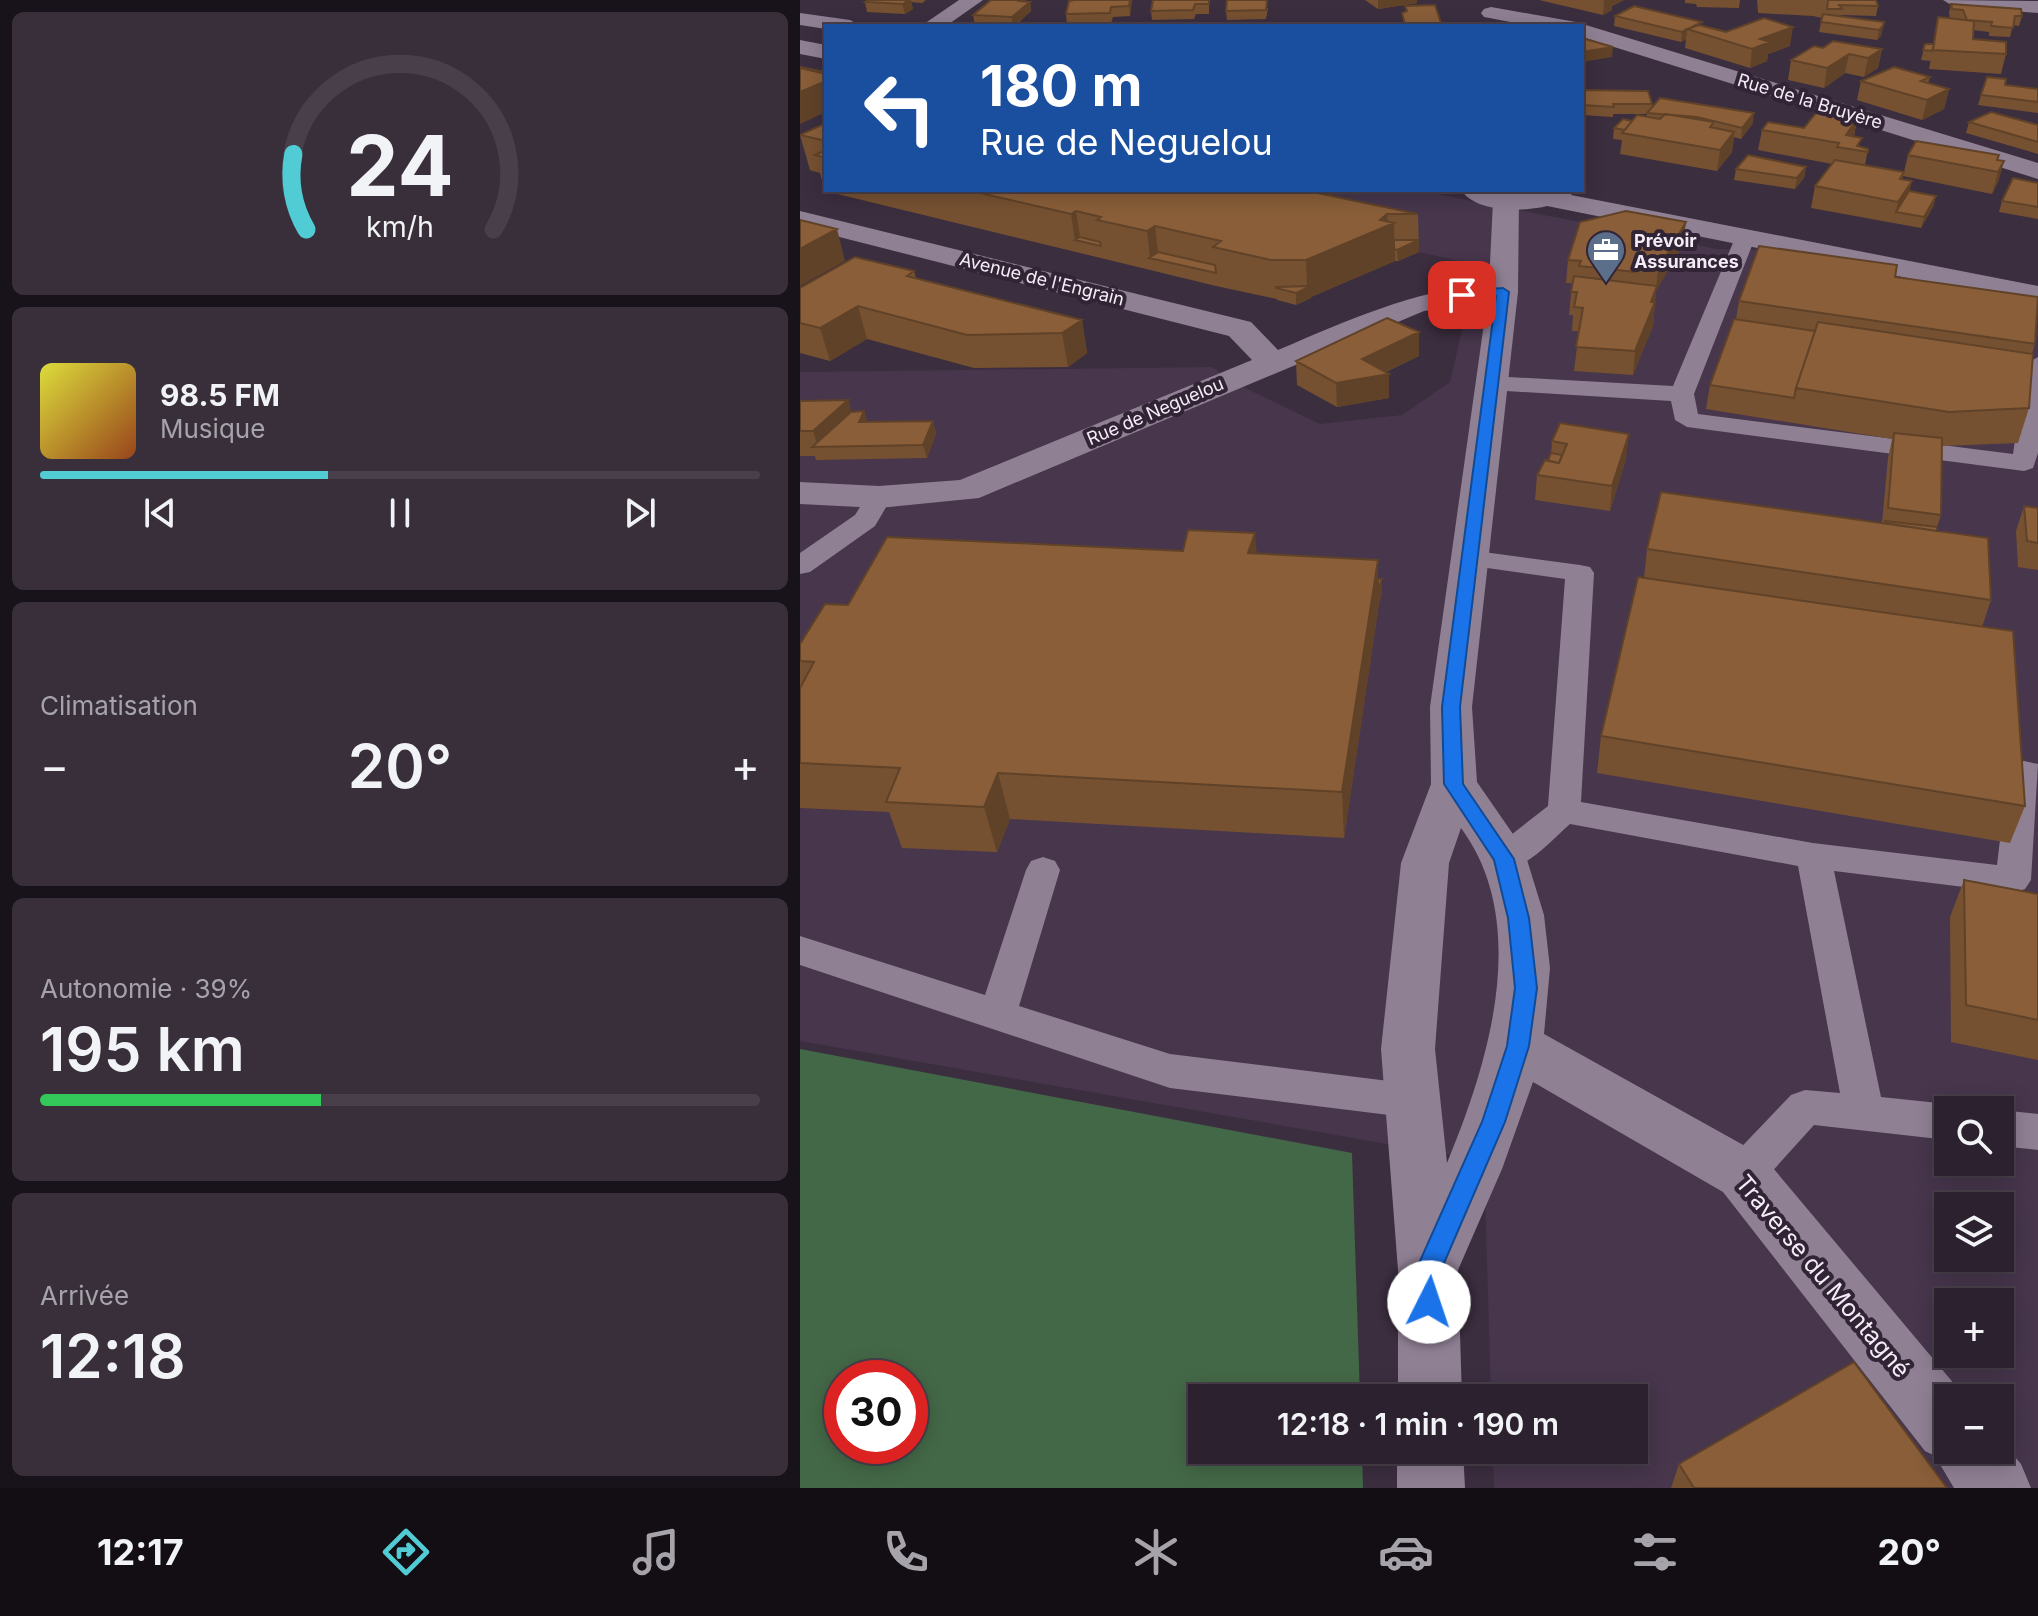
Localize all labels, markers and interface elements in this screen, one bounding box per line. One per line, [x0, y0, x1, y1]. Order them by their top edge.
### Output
text: 180 m [980, 52, 1143, 120]
icon: left [848, 56, 952, 160]
street label: Rue de la Bruyère [1735, 69, 1885, 133]
text: 24 [346, 114, 454, 215]
text: Rue de Neguelou [980, 120, 1273, 164]
text: km/h [366, 209, 434, 244]
office icon: Prévoir Assurances [1585, 229, 1627, 284]
place label: Prévoir Assurances [1634, 230, 1739, 272]
street label: Avenue de l'Engrain [957, 248, 1127, 310]
pin [1428, 261, 1496, 329]
icon: arrive [1440, 273, 1484, 317]
street label: Rue de Neguelou [1084, 373, 1226, 449]
text: 98.5 FM [160, 377, 280, 413]
text: Musique [160, 413, 265, 444]
icon: previous [138, 491, 182, 535]
icon: pause [378, 491, 422, 535]
icon: next [618, 491, 662, 535]
text: Climatisation [40, 690, 198, 721]
text: 20° [348, 730, 452, 802]
text: − [40, 739, 69, 793]
text: + [731, 739, 760, 793]
text: Autonomie · 39% [40, 973, 252, 1004]
text: 195 km [40, 1013, 245, 1085]
map controls [1934, 1096, 2014, 1464]
button: search [1934, 1096, 2014, 1176]
street label: Traverse du Montagné [1730, 1169, 1916, 1383]
button: layers [1934, 1192, 2014, 1272]
position arrow [1387, 1260, 1471, 1344]
text: Arrivée [40, 1280, 129, 1311]
button: + [1934, 1288, 2014, 1368]
text: 12:18 [40, 1320, 186, 1392]
speed limit sign: 30 [824, 1360, 928, 1464]
button: − [1934, 1384, 2014, 1464]
text: 12:18 · 1 min · 190 m [1277, 1406, 1559, 1442]
icon: directions [378, 1524, 434, 1580]
icon: music [628, 1524, 684, 1580]
icon: phone [878, 1524, 934, 1580]
icon: climate [1128, 1524, 1184, 1580]
icon: car [1378, 1524, 1434, 1580]
icon: filters [1627, 1524, 1683, 1580]
text: 12:17 [97, 1530, 184, 1574]
text: 20° [1877, 1530, 1941, 1574]

